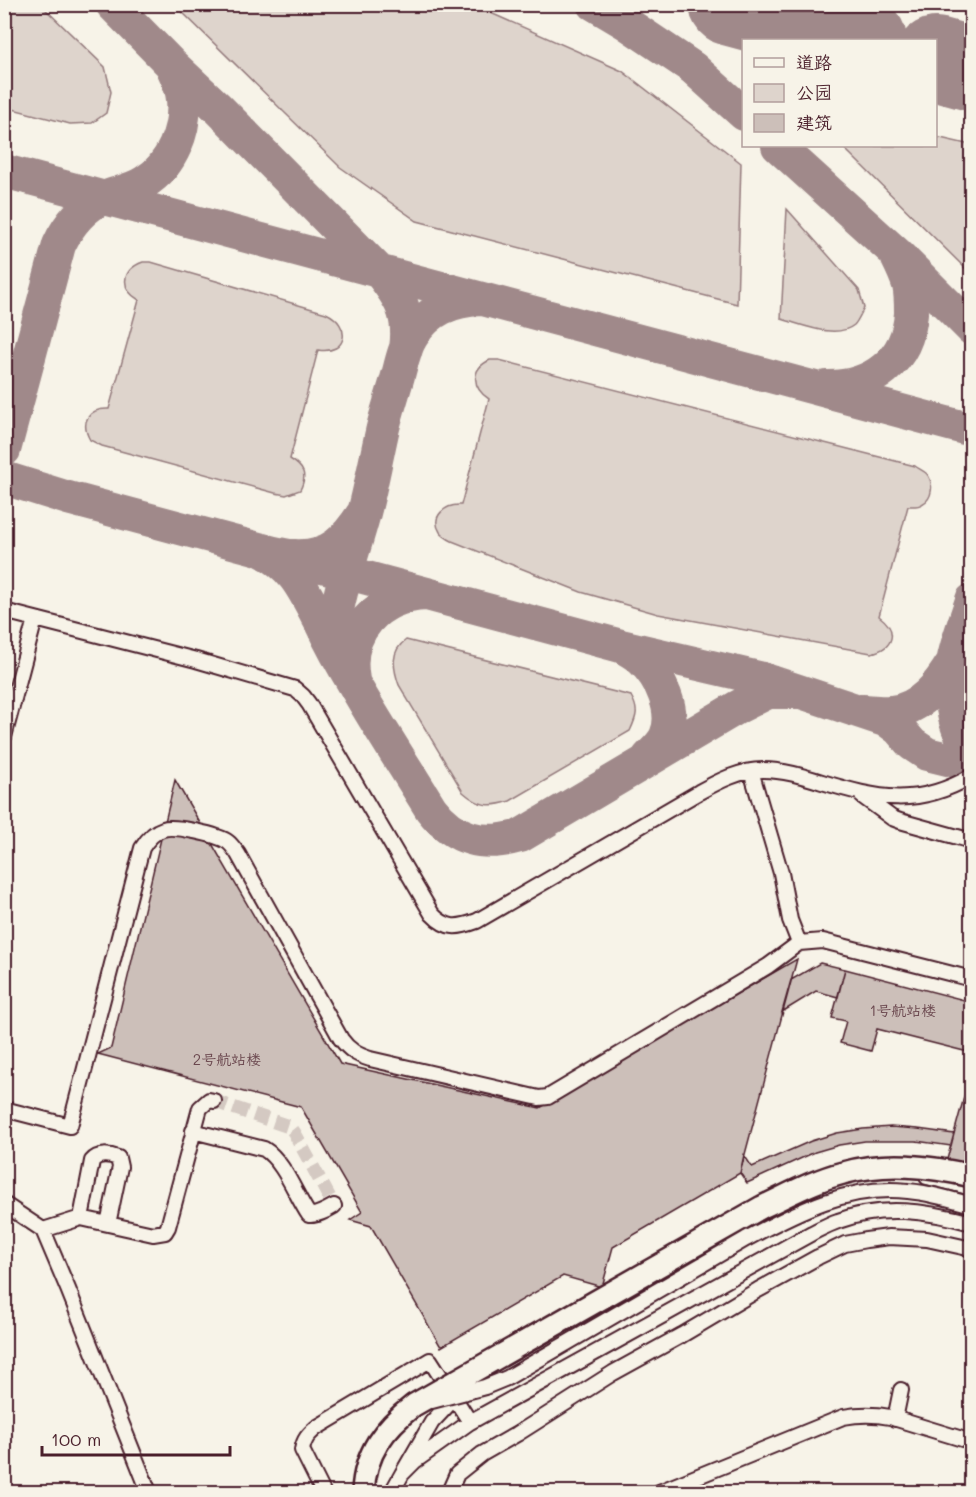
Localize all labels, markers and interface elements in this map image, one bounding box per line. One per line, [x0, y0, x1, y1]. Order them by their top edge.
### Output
legend [742, 39, 937, 147]
text: 道路 [796, 50, 832, 74]
text: 公园 [796, 80, 832, 104]
text: 建筑 [796, 110, 832, 134]
house number: 1号航站楼 [870, 1000, 936, 1020]
house number: 2号航站楼 [193, 1049, 261, 1069]
scale bar [42, 1419, 230, 1457]
text: 100 m [51, 1427, 101, 1451]

